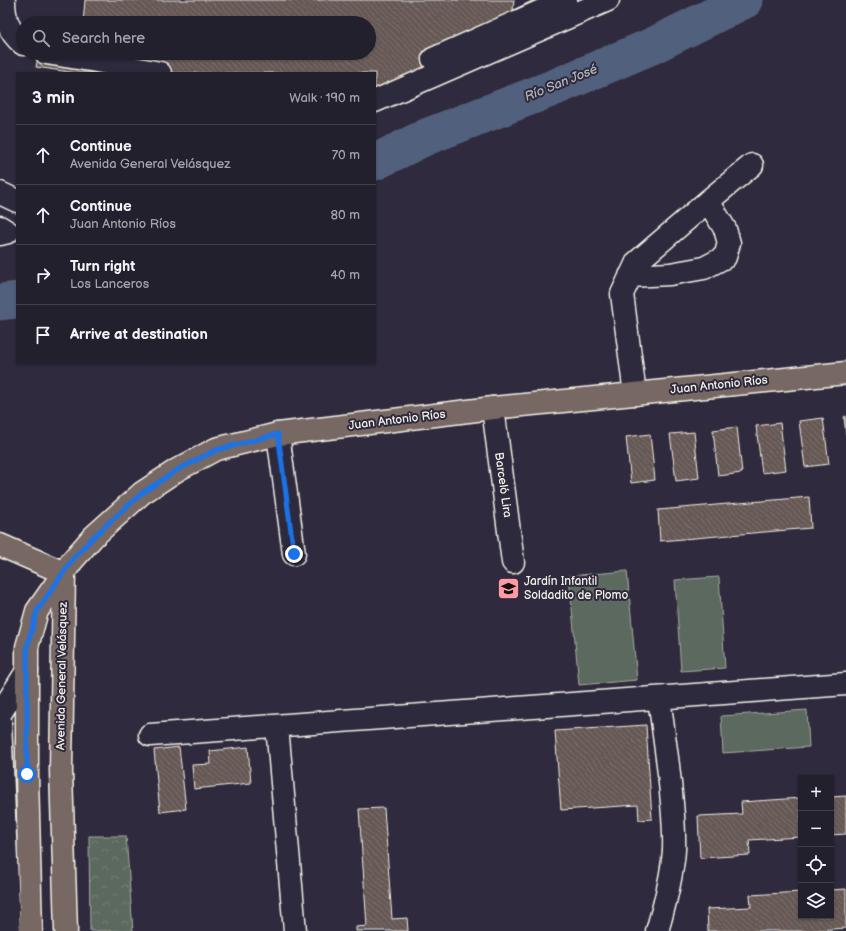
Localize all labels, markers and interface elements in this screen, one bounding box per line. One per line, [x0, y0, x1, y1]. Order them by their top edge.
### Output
search box [16, 16, 376, 60]
icon: search [30, 27, 52, 49]
text: Search here [62, 29, 145, 48]
water label: Río San José [522, 61, 600, 105]
text: 3 min [32, 88, 75, 108]
text: Walk · 190 m [289, 90, 360, 106]
text: Continue [70, 137, 132, 156]
icon: ahead [32, 144, 54, 166]
text: 70 m [332, 147, 360, 163]
text: Avenida General Velásquez [70, 156, 231, 172]
text: Continue [70, 197, 132, 216]
icon: ahead [32, 204, 54, 226]
text: 80 m [331, 207, 360, 223]
text: Juan Antonio Ríos [70, 216, 176, 232]
text: Turn right [70, 257, 135, 276]
icon: right [32, 264, 54, 286]
text: 40 m [330, 267, 360, 283]
text: Los Lanceros [70, 276, 149, 292]
icon: arrive [32, 324, 54, 346]
text: Arrive at destination [70, 325, 208, 344]
street label: Juan Antonio Ríos [670, 372, 768, 398]
street label: Juan Antonio Ríos [348, 407, 446, 433]
street label: Barceló Lira [491, 451, 515, 519]
route end [285, 545, 303, 563]
place label: Jardín Infantil Soldadito de Plomo [524, 574, 629, 603]
school or university icon: Jardín Infantil Soldadito de Plomo [496, 575, 522, 601]
street label: Avenida General Velásquez [53, 602, 71, 750]
route start [18, 765, 36, 783]
map controls [798, 775, 834, 919]
button: + [798, 775, 834, 811]
button: − [798, 811, 834, 847]
button: locate [798, 847, 834, 883]
button: layers [798, 883, 834, 919]

